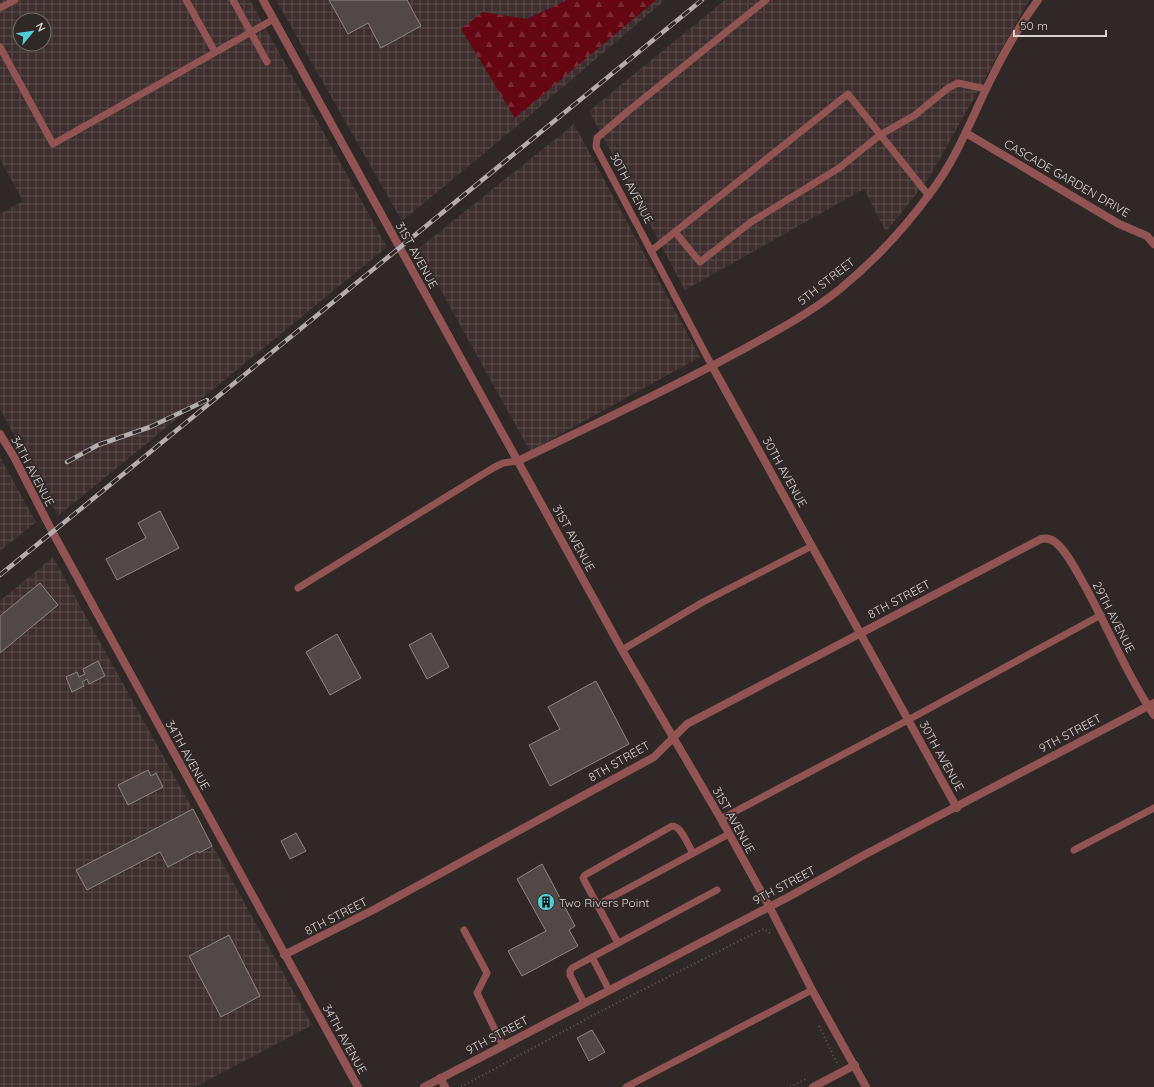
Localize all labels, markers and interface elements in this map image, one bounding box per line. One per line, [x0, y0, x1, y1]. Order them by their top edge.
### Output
north arrow [12, 12, 52, 52]
scale bar [1014, 12, 1106, 38]
text: 50 m [1020, 18, 1048, 33]
text: N [33, 20, 49, 34]
street label: CASCADE GARDEN DRIVE [1001, 136, 1133, 220]
street label: 30TH AVENUE [607, 150, 657, 226]
street label: 31ST AVENUE [393, 219, 441, 291]
street label: 5TH STREET [794, 254, 858, 308]
street label: 34TH AVENUE [8, 433, 58, 509]
street label: 30TH AVENUE [760, 434, 811, 510]
street label: 31ST AVENUE [550, 502, 598, 574]
street label: 8TH STREET [865, 576, 933, 622]
street label: 29TH AVENUE [1090, 579, 1138, 655]
street label: 9TH STREET [1036, 710, 1104, 756]
street label: 34TH AVENUE [163, 718, 213, 793]
street label: 30TH AVENUE [917, 718, 968, 794]
street label: 8TH STREET [586, 737, 652, 785]
street label: 31ST AVENUE [710, 784, 758, 856]
street label: 9TH STREET [750, 862, 818, 908]
building icon: Two Rivers Point [536, 892, 556, 912]
street label: 8TH STREET [302, 894, 370, 938]
place label: Two Rivers Point [559, 895, 649, 910]
street label: 34TH AVENUE [320, 1002, 370, 1077]
street label: 9TH STREET [463, 1012, 531, 1058]

